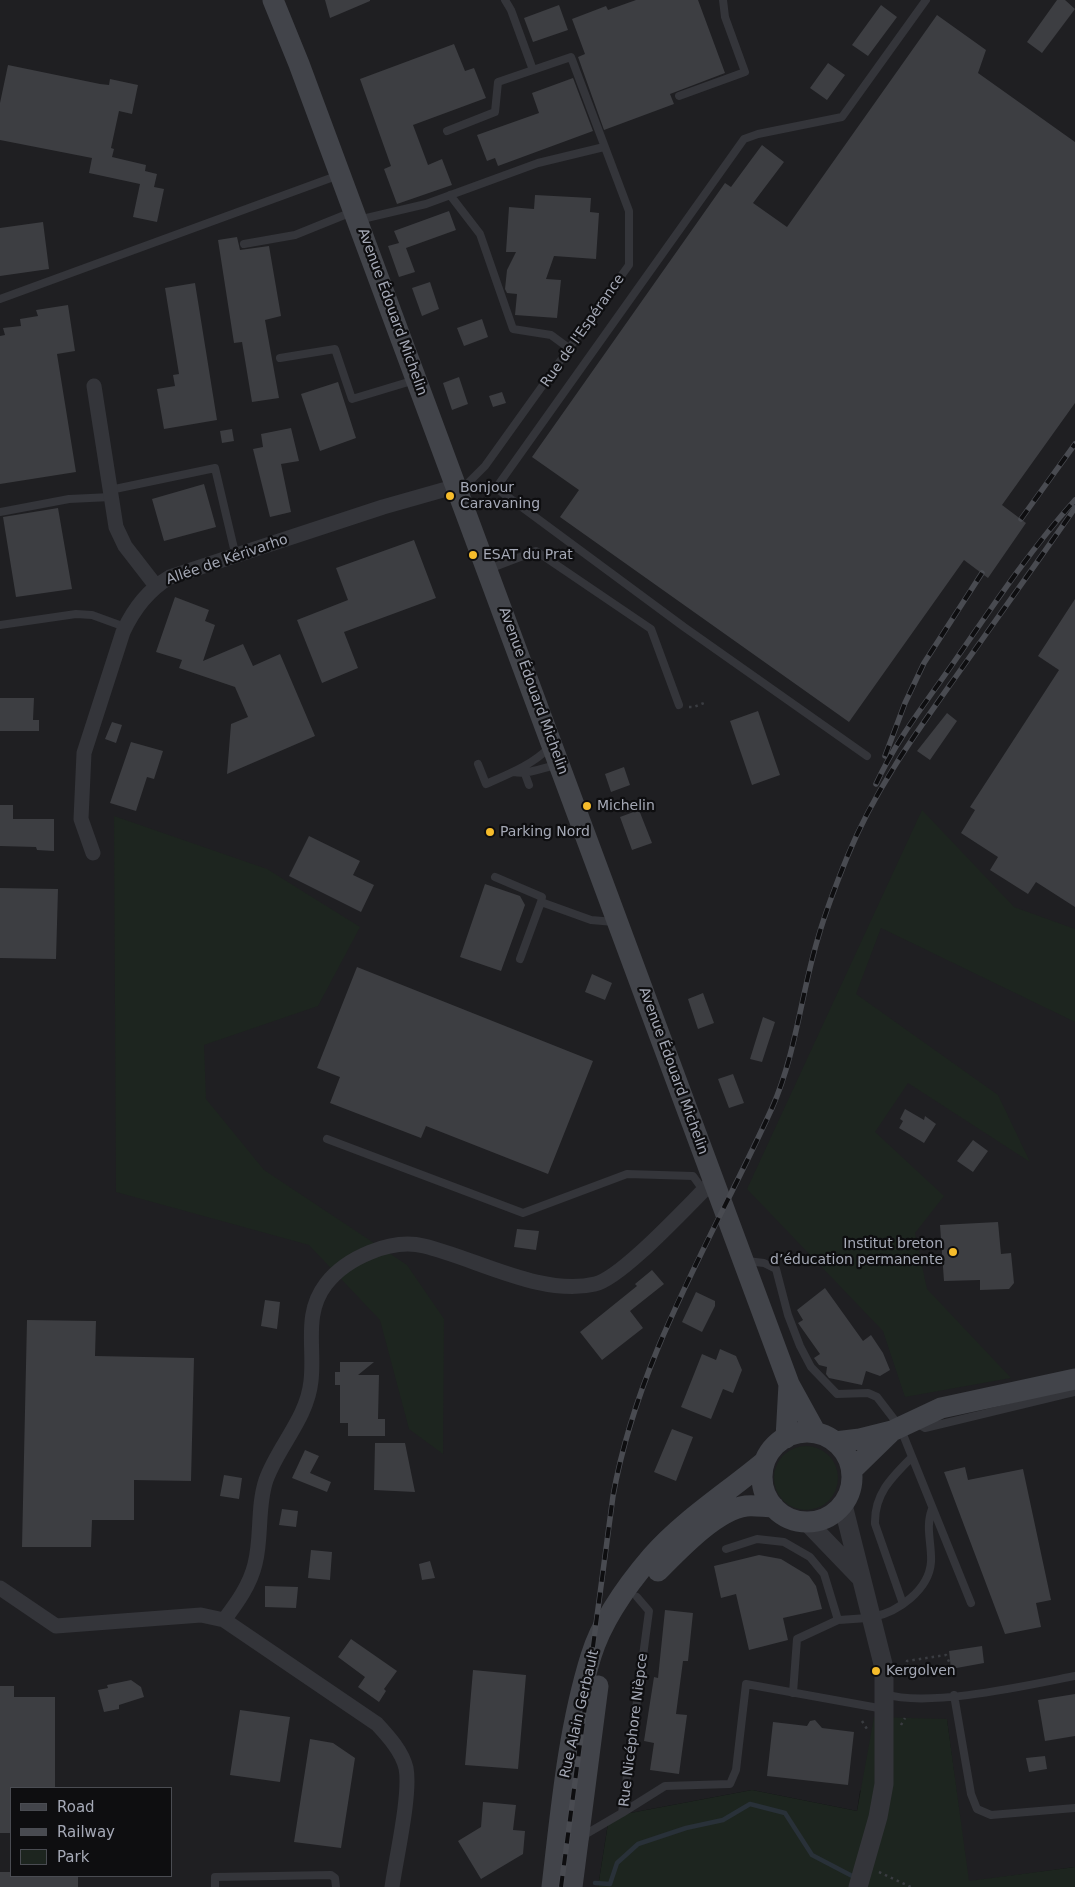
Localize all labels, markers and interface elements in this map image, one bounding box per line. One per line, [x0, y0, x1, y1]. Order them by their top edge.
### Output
street label: Avenue Édouard Michelin [354, 226, 430, 398]
street label: Rue de l'Espérance [538, 271, 628, 391]
place label: Bonjour Caravaning [460, 480, 540, 512]
marker: Bonjour Caravaning [444, 490, 456, 502]
street label: Allée de Kérivarho [164, 531, 290, 589]
place label: ESAT du Prat [483, 547, 573, 563]
marker: ESAT du Prat [467, 549, 479, 561]
street label: Avenue Édouard Michelin [495, 605, 571, 777]
place label: Michelin [597, 798, 655, 814]
marker: Michelin [581, 800, 593, 812]
place label: Parking Nord [500, 824, 590, 840]
marker: Parking Nord [484, 826, 496, 838]
street label: Avenue Édouard Michelin [635, 985, 711, 1157]
place label: Institut breton d’éducation permanente [770, 1236, 943, 1268]
marker: Institut breton d’éducation permanente [947, 1246, 959, 1258]
street label: Rue Alain Gerbault [557, 1648, 603, 1780]
street label: Rue Nicéphore Nièpce [616, 1652, 652, 1808]
place label: Kergolven [886, 1663, 956, 1679]
marker: Kergolven [870, 1665, 882, 1677]
legend [10, 1787, 172, 1877]
text: Road [57, 1798, 95, 1816]
text: Railway [57, 1823, 115, 1841]
text: Park [57, 1848, 89, 1866]

